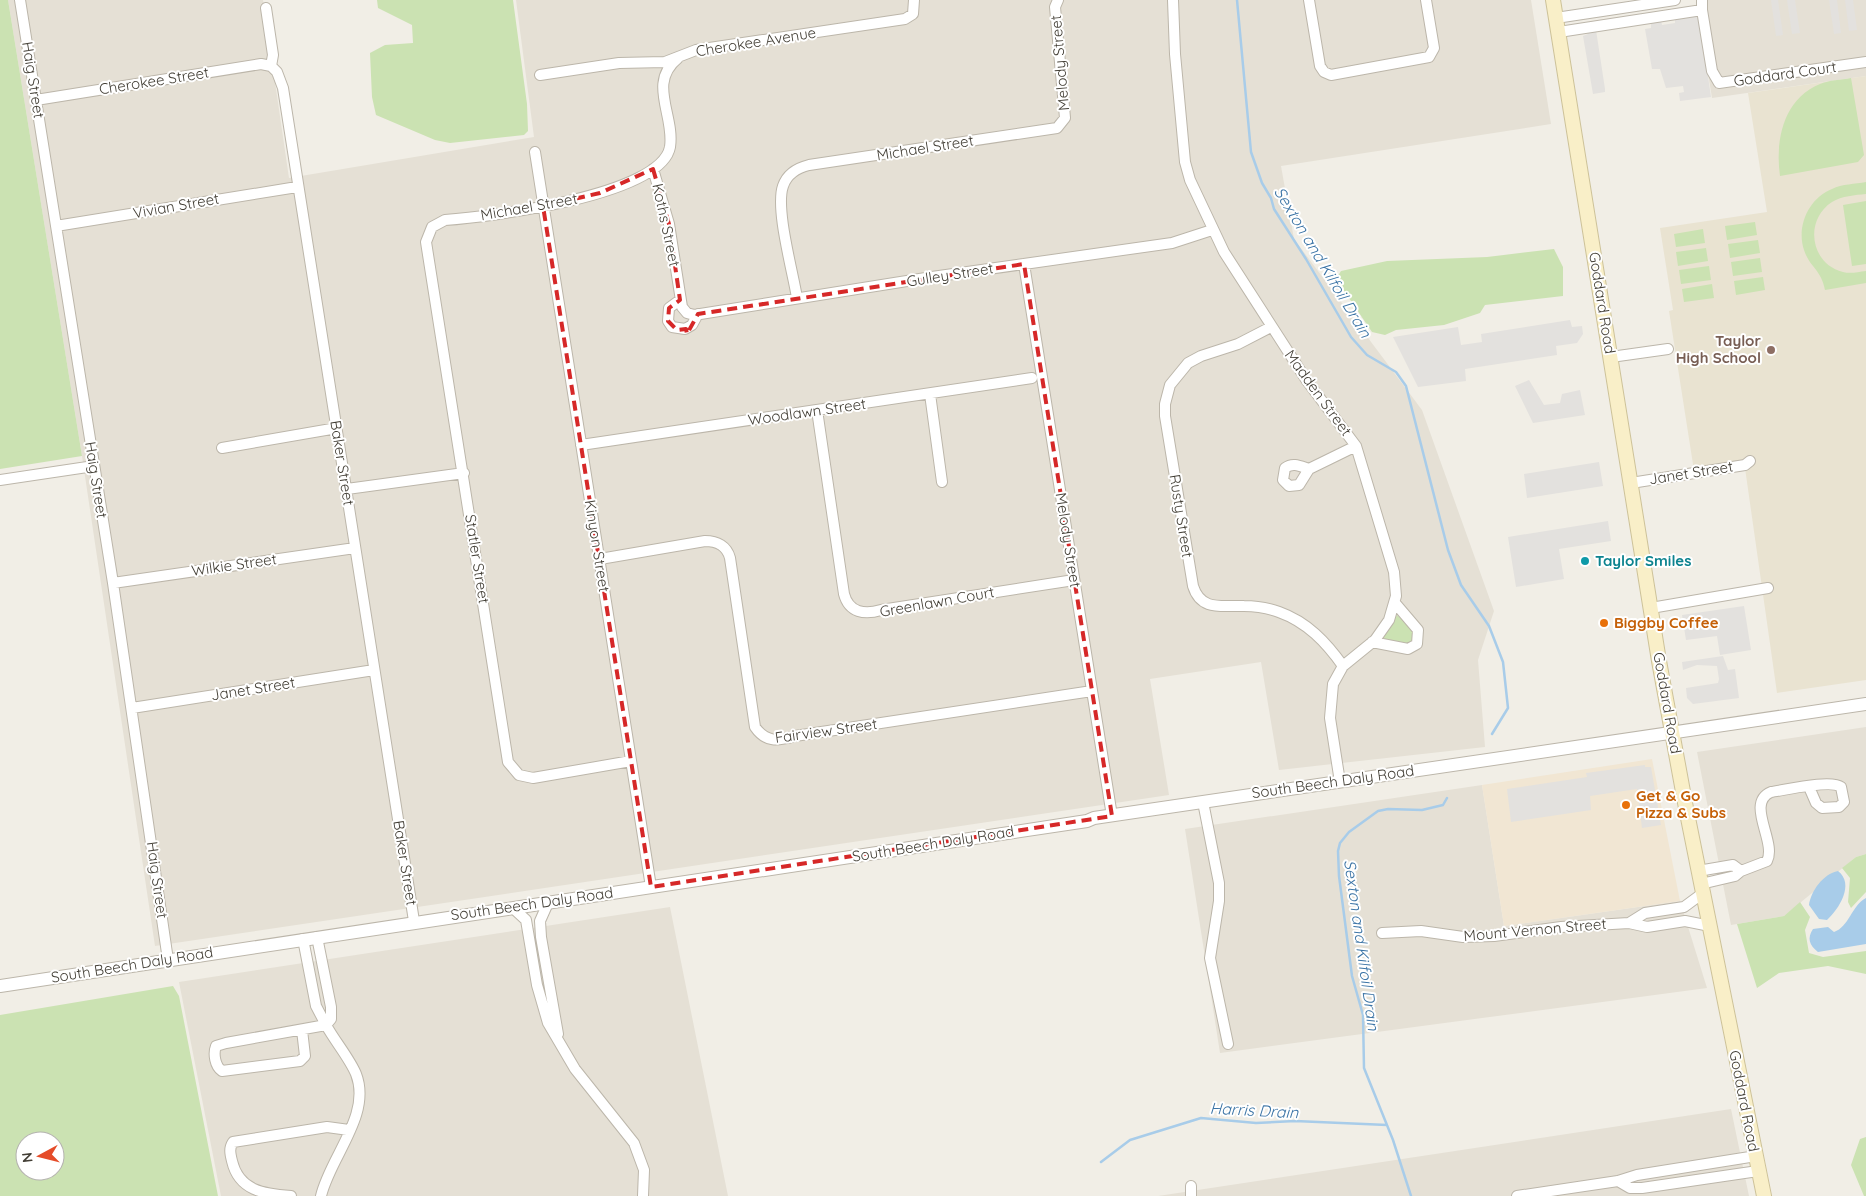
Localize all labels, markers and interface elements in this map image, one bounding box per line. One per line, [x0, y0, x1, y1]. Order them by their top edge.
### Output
street label: Melody Street [1046, 14, 1073, 112]
street label: Cherokee Avenue [695, 23, 817, 60]
street label: Haig Street [18, 40, 49, 120]
street label: Goddard Court [1732, 57, 1838, 90]
street label: Cherokee Street [98, 62, 210, 99]
street label: Michael Street [875, 130, 975, 165]
street label: Koths Street [648, 182, 685, 268]
water label: Sexton and Kilfoil Drain [1270, 183, 1376, 342]
street label: Vivian Street [131, 189, 220, 222]
street label: Michael Street [479, 189, 579, 224]
street label: Goddard Road [1585, 251, 1620, 355]
street label: Gulley Street [905, 258, 995, 291]
place label: Taylor High School [1676, 331, 1761, 367]
marker: Taylor High School [1765, 344, 1777, 356]
street label: Madden Street [1281, 346, 1356, 440]
street label: Woodlawn Street [747, 394, 867, 429]
street label: Baker Street [326, 419, 359, 507]
street label: Haig Street [81, 440, 112, 520]
street label: Janet Street [1647, 456, 1734, 489]
street label: Rusty Street [1166, 473, 1197, 559]
street label: Melody Street [1052, 491, 1085, 589]
street label: Kinyon Street [581, 498, 614, 593]
street label: Statler Street [461, 513, 494, 605]
street label: Wilkie Street [190, 549, 278, 580]
place label: Taylor Smiles [1595, 551, 1691, 570]
marker: Taylor Smiles [1579, 555, 1591, 567]
street label: Greenlawn Court [878, 582, 996, 621]
place label: Biggby Coffee [1614, 613, 1719, 632]
marker: Biggby Coffee [1598, 617, 1610, 629]
street label: Goddard Road [1649, 651, 1686, 755]
street label: Janet Street [209, 672, 296, 705]
street label: Fairview Street [774, 714, 878, 747]
street label: South Beech Daly Road [1251, 761, 1415, 802]
place label: Get & Go Pizza & Subs [1636, 786, 1726, 822]
marker: Get & Go Pizza & Subs [1620, 799, 1632, 811]
street label: Baker Street [389, 819, 422, 907]
street label: South Beech Daly Road [851, 821, 1015, 866]
street label: Haig Street [143, 840, 172, 920]
water label: Sexton and Kilfoil Drain [1340, 858, 1384, 1032]
street label: South Beech Daly Road [450, 883, 614, 924]
street label: Mount Vernon Street [1463, 914, 1607, 945]
street label: South Beech Daly Road [50, 942, 214, 987]
street label: Goddard Road [1725, 1049, 1764, 1153]
water label: Harris Drain [1209, 1098, 1300, 1122]
north arrow [15, 1131, 65, 1181]
text: N [18, 1151, 37, 1164]

